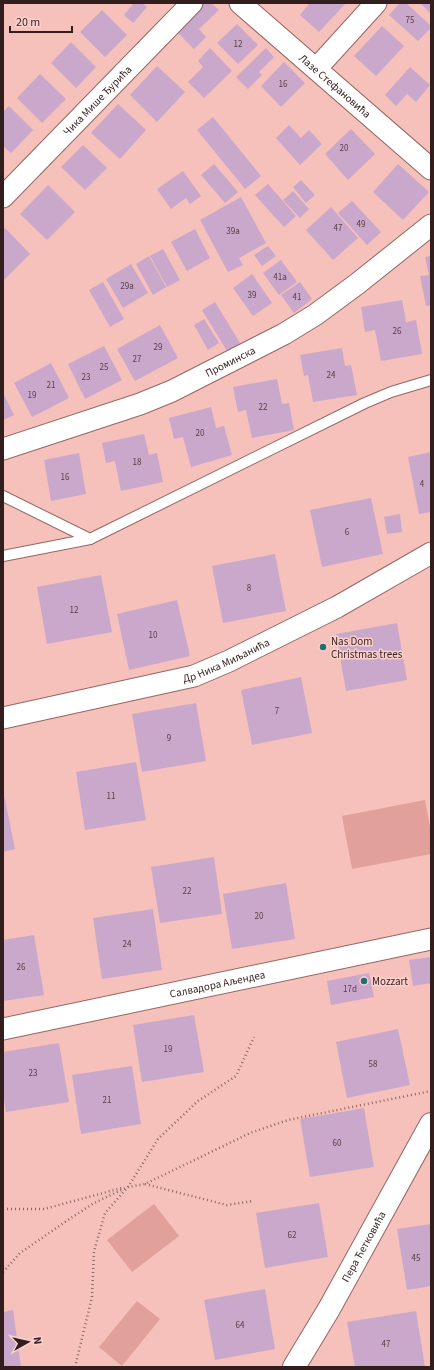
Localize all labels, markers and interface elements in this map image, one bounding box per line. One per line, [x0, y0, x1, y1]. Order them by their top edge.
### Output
scale bar [10, 8, 72, 34]
text: 20 m [16, 14, 40, 31]
house number: 75 [406, 14, 415, 27]
house number: 12 [234, 38, 243, 51]
street label: Лазе Стефановића [296, 51, 374, 121]
street label: Чика Мише Ђурића [60, 62, 135, 139]
house number: 16 [279, 78, 288, 91]
house number: 20 [340, 142, 349, 155]
house number: 49 [357, 218, 366, 231]
house number: 47 [334, 222, 343, 235]
house number: 39a [226, 225, 240, 238]
house number: 41a [273, 271, 287, 284]
house number: 29a [120, 280, 134, 293]
house number: 39 [248, 289, 257, 302]
house number: 41 [293, 291, 301, 304]
house number: 26 [393, 325, 402, 338]
house number: 29 [154, 341, 163, 354]
street label: Проминска [203, 343, 258, 381]
house number: 27 [133, 353, 142, 366]
house number: 25 [100, 361, 109, 374]
house number: 24 [327, 369, 336, 382]
house number: 23 [82, 371, 91, 384]
house number: 21 [47, 379, 55, 392]
house number: 19 [28, 389, 37, 402]
house number: 22 [259, 401, 268, 414]
house number: 20 [196, 427, 205, 440]
house number: 18 [133, 456, 142, 469]
house number: 16 [61, 471, 70, 484]
house number: 4 [420, 478, 425, 491]
house number: 6 [345, 526, 350, 539]
house number: 8 [247, 582, 252, 595]
house number: 12 [70, 604, 79, 617]
house number: 10 [149, 629, 158, 642]
place label: Nas Dom Christmas trees [331, 634, 403, 662]
street label: Др Ника Миљанића [181, 635, 272, 686]
marker: Nas Dom Christmas trees [318, 642, 328, 652]
house number: 7 [275, 705, 280, 718]
house number: 9 [167, 732, 172, 745]
house number: 11 [107, 790, 115, 803]
house number: 22 [183, 885, 192, 898]
house number: 20 [255, 910, 264, 923]
house number: 24 [123, 938, 132, 951]
house number: 26 [17, 961, 26, 974]
street label: Салвадора Аљендеа [168, 967, 266, 1002]
place label: Mozzart [372, 974, 408, 989]
marker: Mozzart [359, 976, 369, 986]
house number: 17d [343, 983, 357, 996]
house number: 19 [164, 1043, 173, 1056]
house number: 58 [369, 1058, 378, 1071]
house number: 23 [29, 1067, 38, 1080]
house number: 21 [103, 1094, 111, 1107]
house number: 60 [333, 1137, 342, 1150]
street label: Пера Ћетковића [338, 1209, 389, 1285]
house number: 62 [288, 1229, 297, 1242]
house number: 45 [412, 1252, 421, 1265]
house number: 64 [236, 1319, 245, 1332]
north arrow [8, 1322, 48, 1362]
text: N [29, 1336, 45, 1345]
house number: 47 [382, 1338, 391, 1351]

